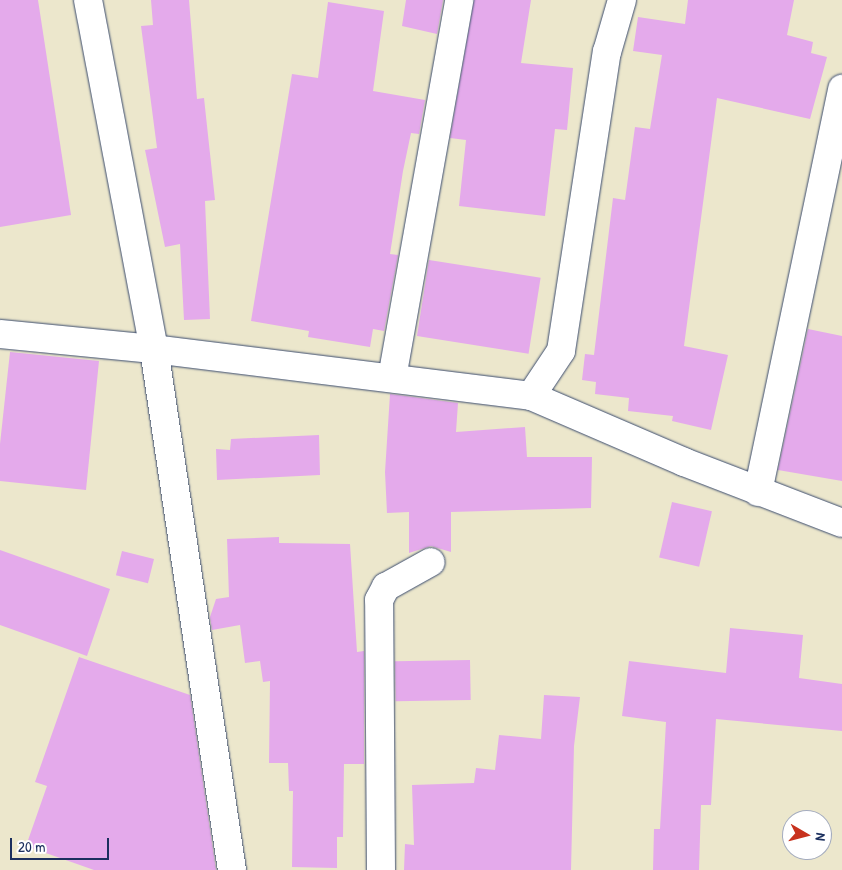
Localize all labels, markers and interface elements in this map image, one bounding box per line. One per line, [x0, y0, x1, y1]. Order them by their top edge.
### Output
north arrow [782, 810, 832, 860]
scale bar [12, 828, 111, 860]
text: N [811, 832, 831, 842]
text: 20 m [18, 836, 45, 857]

